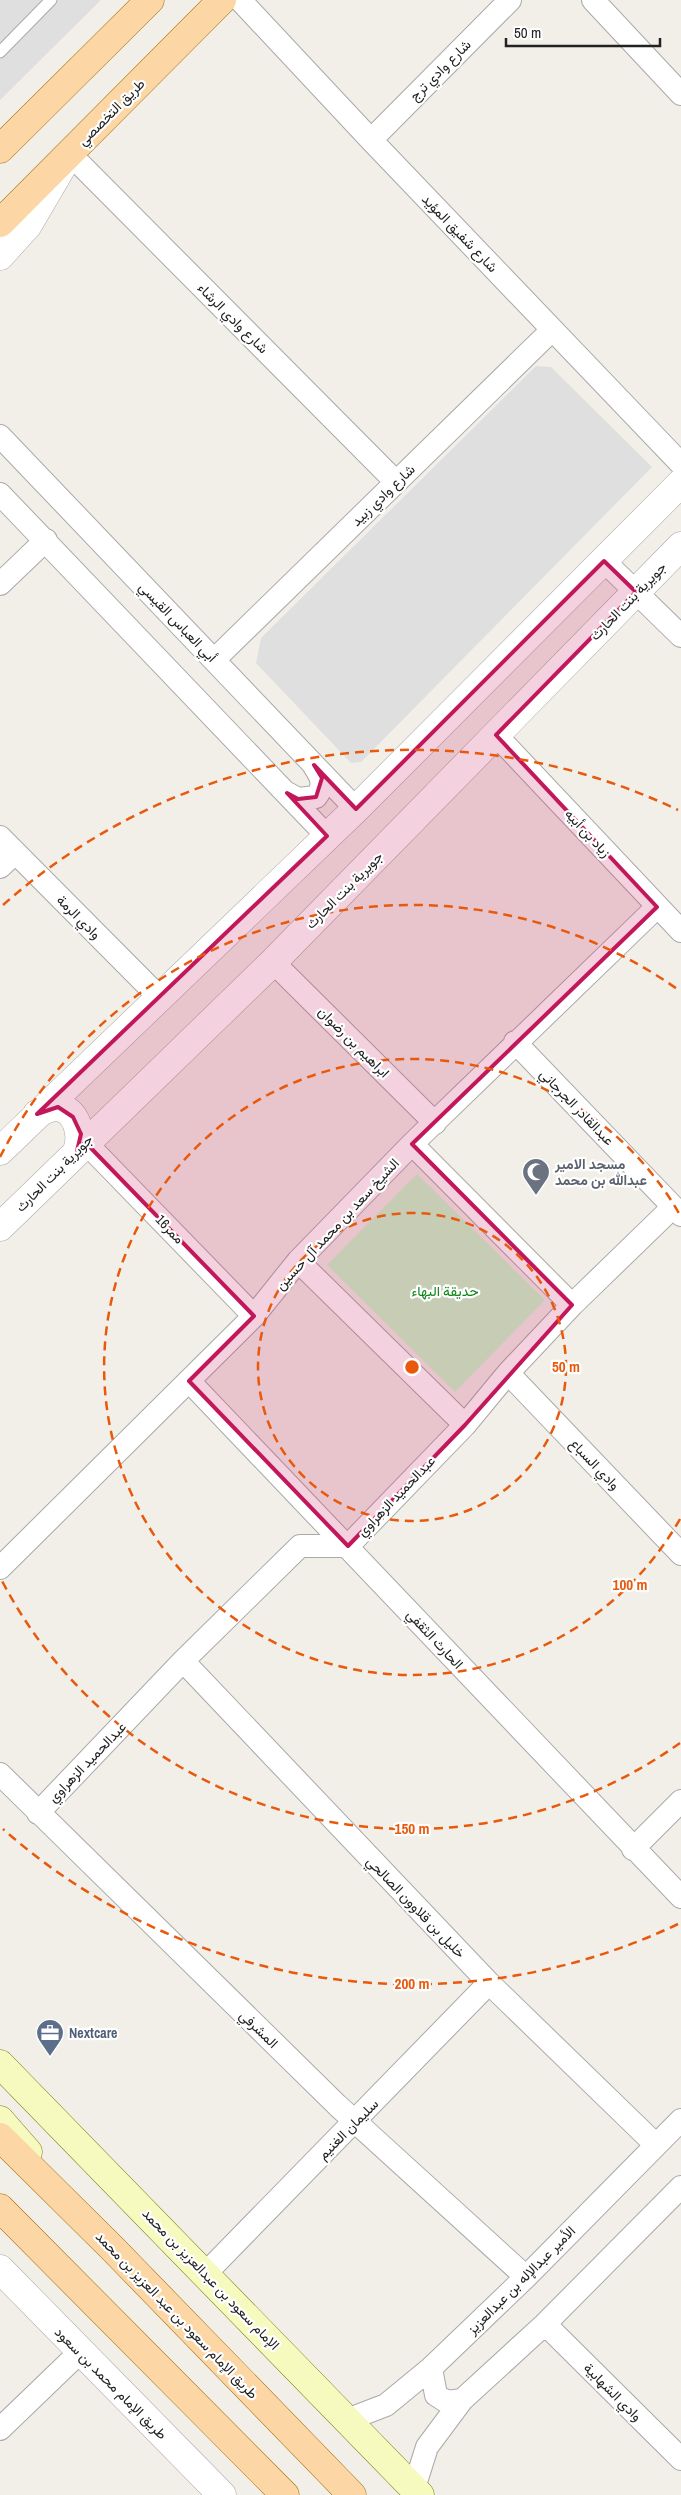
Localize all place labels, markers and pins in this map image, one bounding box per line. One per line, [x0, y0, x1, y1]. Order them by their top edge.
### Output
place label: مسجد الامير عبدالله بن محمد [554, 1155, 647, 1189]
mosque icon: مسجد الامير عبدالله بن محمد [521, 1157, 551, 1196]
centre of rings [403, 1358, 421, 1376]
office icon: Nextcare [35, 2018, 65, 2057]
place label: Nextcare [69, 2024, 118, 2042]

